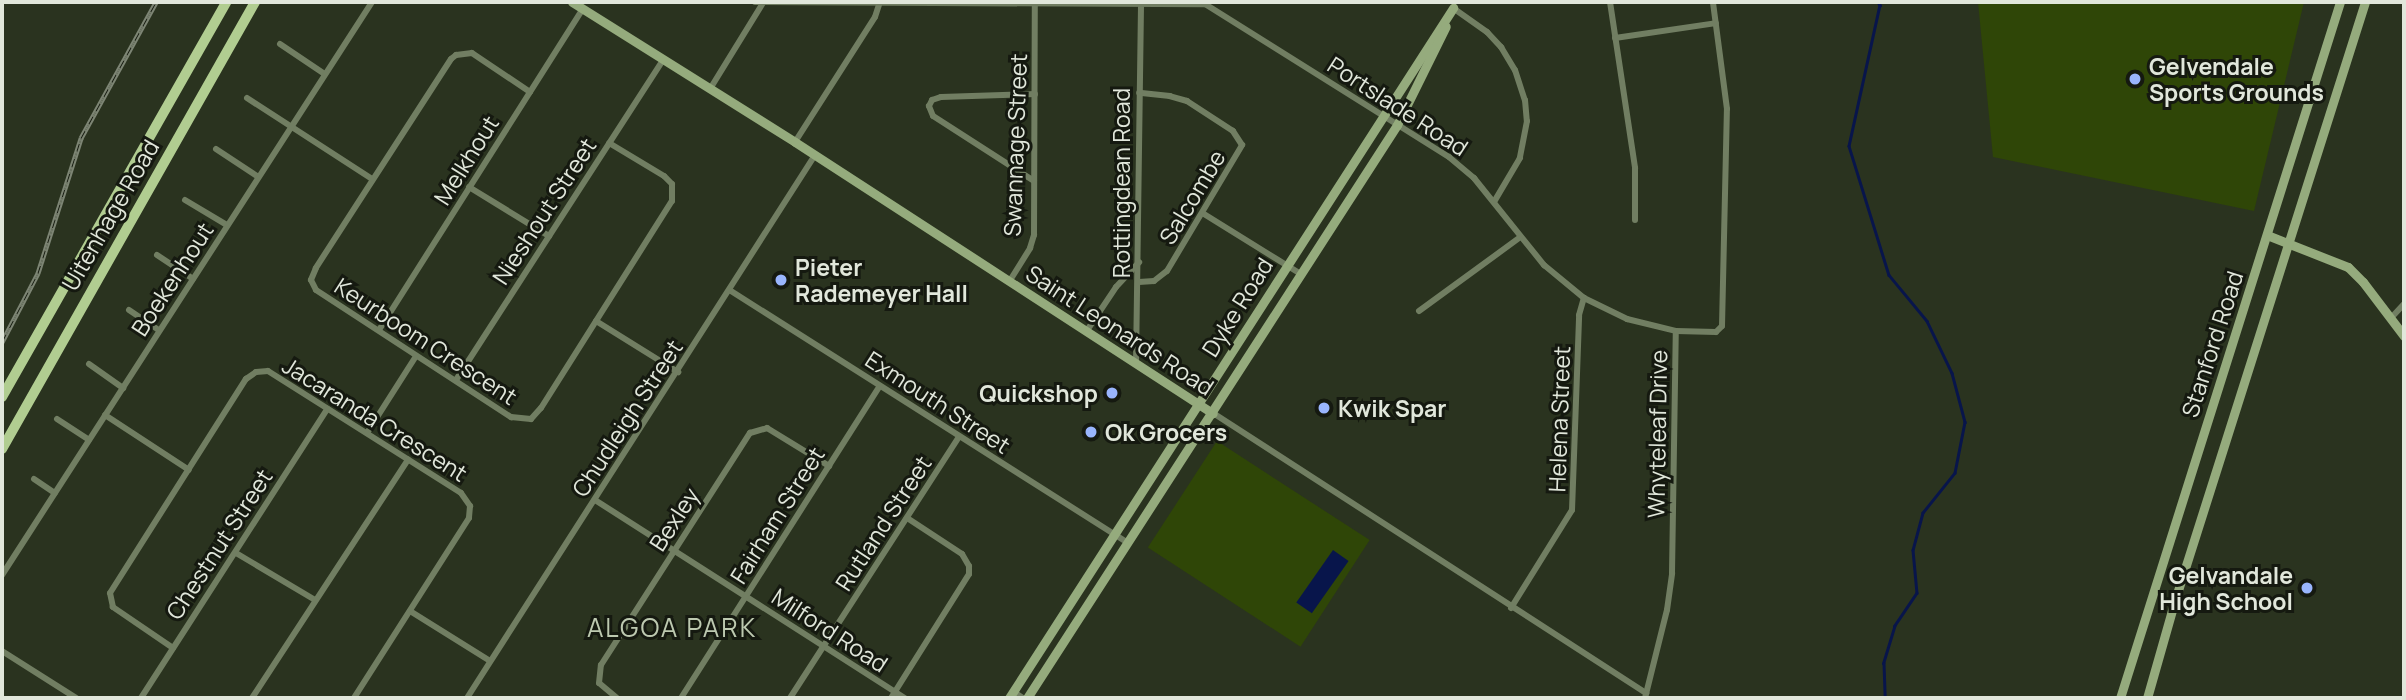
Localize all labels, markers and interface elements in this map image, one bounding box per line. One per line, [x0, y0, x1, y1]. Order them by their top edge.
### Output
street label: Portslade Road [1323, 50, 1473, 162]
place label: Gelvendale Sports Grounds [2149, 52, 2324, 106]
street label: Swannage Street [998, 53, 1032, 237]
marker: Gelvendale Sports Grounds [2127, 71, 2143, 87]
street label: Rottingdean Road [1107, 88, 1135, 278]
street label: Melkhout [428, 110, 504, 210]
street label: Nieshout Street [486, 133, 602, 289]
street label: Uitenhage Road [56, 135, 164, 295]
street label: Salcombe [1153, 145, 1231, 249]
street label: Boekenhout [125, 217, 219, 341]
street label: Dyke Road [1196, 252, 1278, 362]
place label: Pieter Rademeyer Hall [795, 253, 968, 307]
street label: Saint Leonards Road [1021, 259, 1219, 401]
street label: Stanford Road [2175, 267, 2249, 421]
street label: Keurboom Crescent [330, 272, 522, 410]
marker: Pieter Rademeyer Hall [773, 272, 789, 288]
street label: Chudleigh Street [566, 335, 688, 501]
street label: Exmouth Street [860, 345, 1016, 459]
street label: Helena Street [1543, 345, 1575, 493]
street label: Whyteleaf Drive [1642, 350, 1672, 518]
street label: Jacaranda Crescent [278, 351, 472, 487]
place label: Quickshop [979, 379, 1098, 407]
marker: Quickshop [1104, 385, 1120, 401]
place label: Kwik Spar [1338, 394, 1446, 422]
marker: Kwik Spar [1316, 400, 1332, 416]
place label: Ok Grocers [1105, 418, 1227, 446]
marker: Ok Grocers [1083, 424, 1099, 440]
street label: Fairham Street [724, 442, 830, 588]
street label: Rutland Street [829, 451, 937, 595]
street label: Chestnut Street [160, 464, 278, 624]
street label: Bexley [643, 482, 705, 556]
place label: Gelvandale High School [2159, 561, 2293, 615]
marker: Gelvandale High School [2299, 580, 2315, 596]
street label: Milford Road [767, 582, 893, 678]
district label: ALGOA PARK [588, 612, 756, 644]

